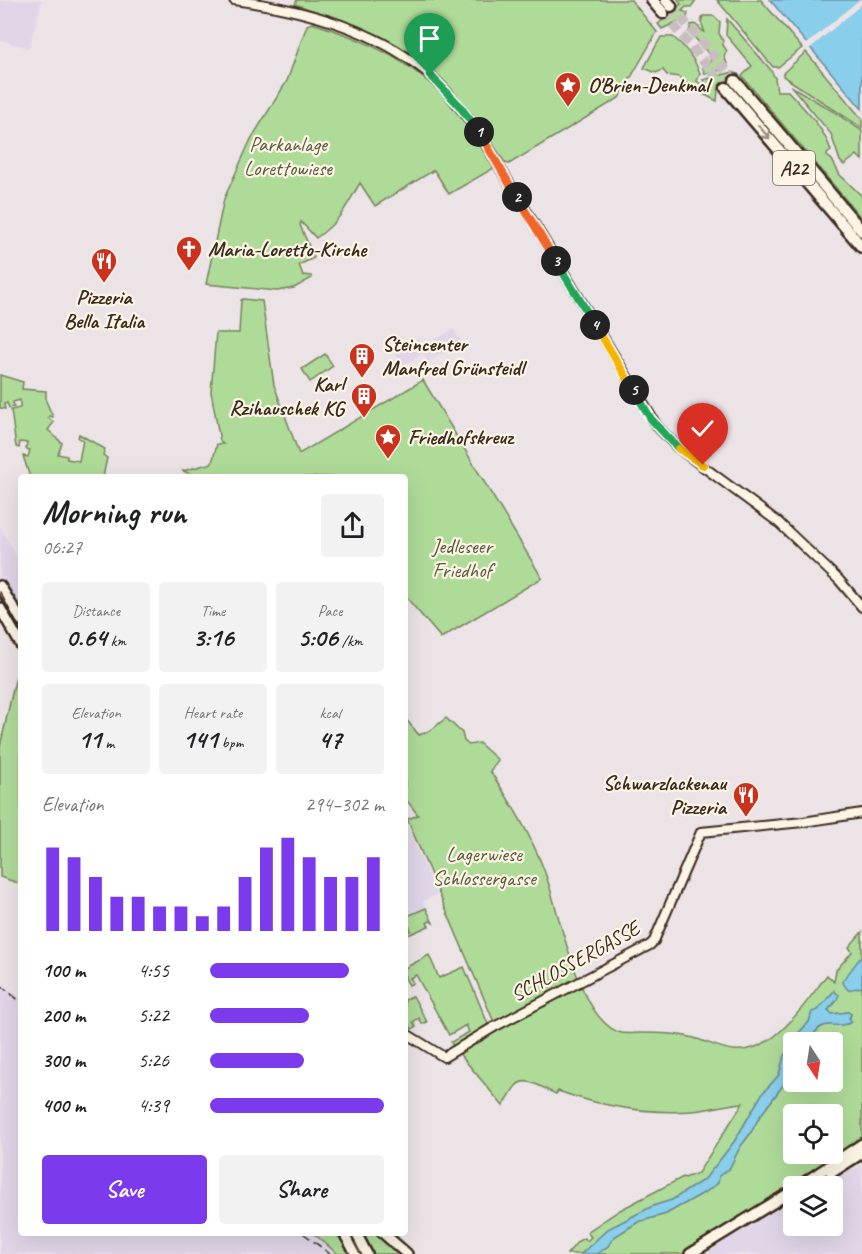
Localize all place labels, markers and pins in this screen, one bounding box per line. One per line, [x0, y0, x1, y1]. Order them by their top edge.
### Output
pin [404, 13, 455, 75]
place icon: O'Brien-Denkmal [553, 70, 583, 108]
place label: O'Brien-Denkmal [588, 72, 713, 98]
pin: 1 [464, 117, 494, 147]
pin: 2 [502, 182, 532, 212]
church icon: Maria-Loretto-Kirche [174, 234, 204, 272]
place label: Maria-Loretto-Kirche [208, 236, 368, 262]
restaurant icon: Pizzeria Bella Italia [89, 246, 119, 284]
pin: 3 [541, 246, 571, 276]
place label: Pizzeria Bella Italia [64, 284, 145, 334]
pin: 4 [580, 310, 610, 340]
place label: Steincenter Manfred Grünsteidl [382, 331, 528, 381]
building icon: Steincenter Manfred Grünsteidl [347, 341, 377, 379]
place label: Karl Rzihauschek KG [229, 371, 348, 421]
pin: 5 [619, 375, 649, 405]
building icon: Karl Rzihauschek KG [349, 381, 379, 419]
pin [677, 403, 728, 465]
place icon: Friedhofskreuz [373, 422, 403, 460]
place label: Friedhofskreuz [408, 424, 515, 450]
place label: Schwarzlackenau Pizzeria [603, 770, 728, 820]
restaurant icon: Schwarzlackenau Pizzeria [731, 780, 761, 818]

